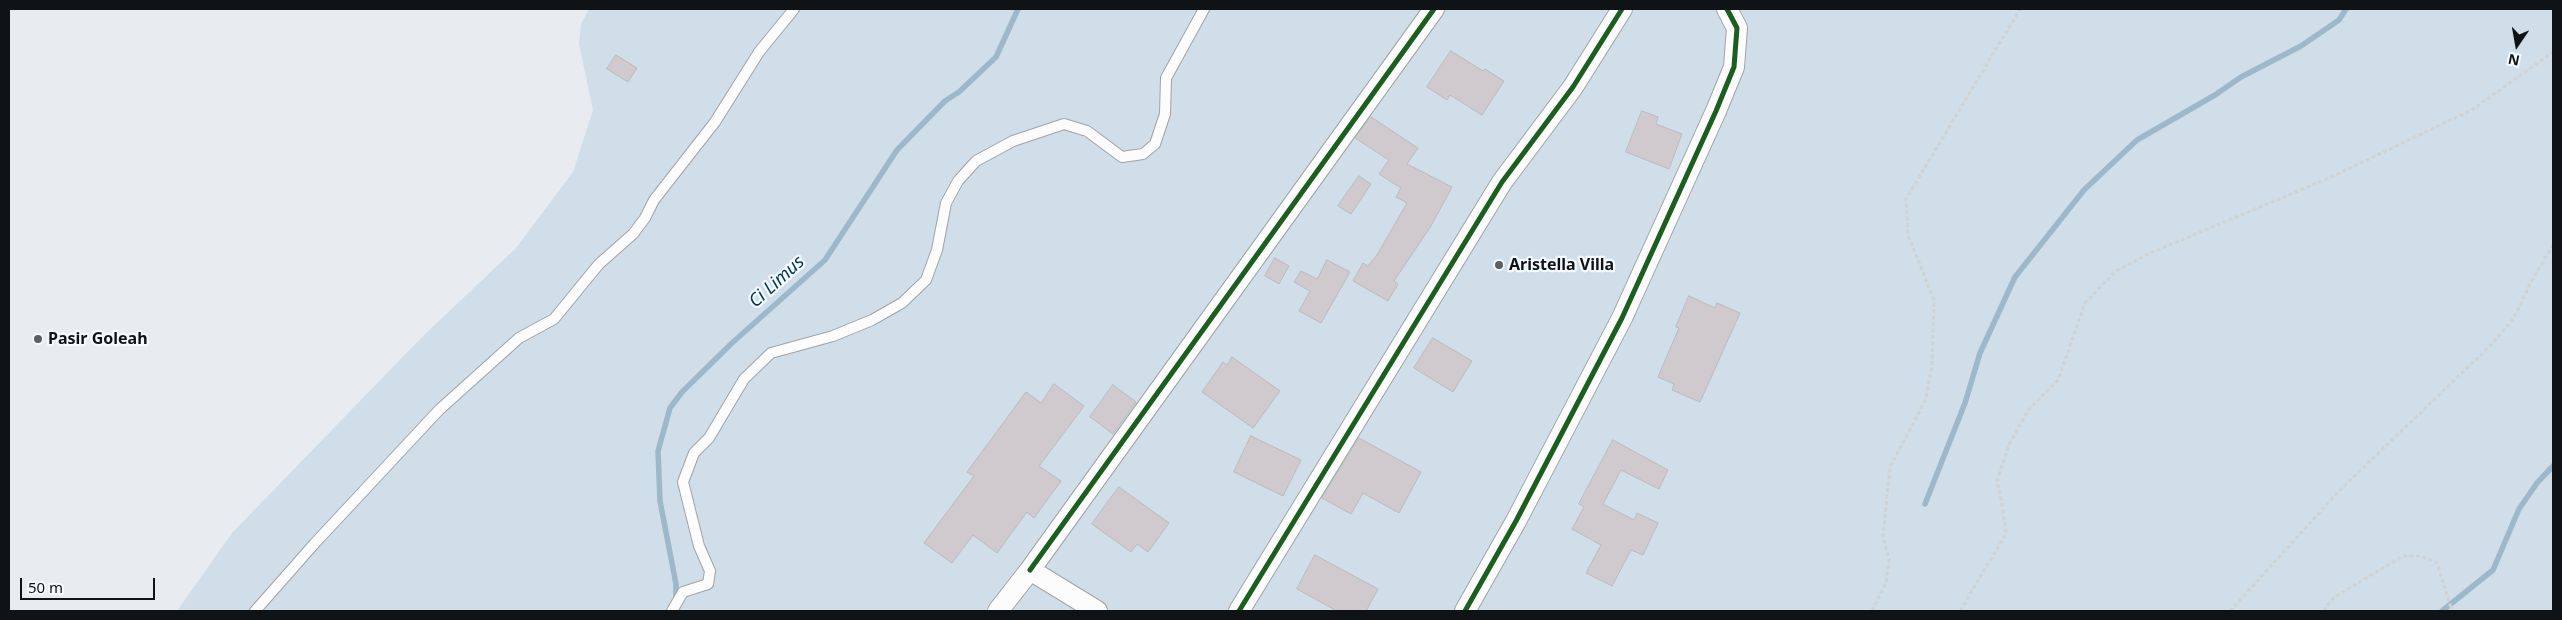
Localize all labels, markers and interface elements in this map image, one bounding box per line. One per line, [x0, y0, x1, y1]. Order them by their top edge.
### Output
north arrow [2492, 20, 2542, 70]
text: N [2506, 50, 2521, 71]
water label: Ci Limus [745, 252, 809, 312]
place label: Aristella Villa [1509, 255, 1614, 275]
marker: Aristella Villa [1493, 259, 1505, 271]
place label: Pasir Goleah [48, 329, 148, 349]
marker: Pasir Goleah [32, 333, 44, 345]
scale bar [22, 568, 158, 600]
text: 50 m [28, 577, 63, 597]

